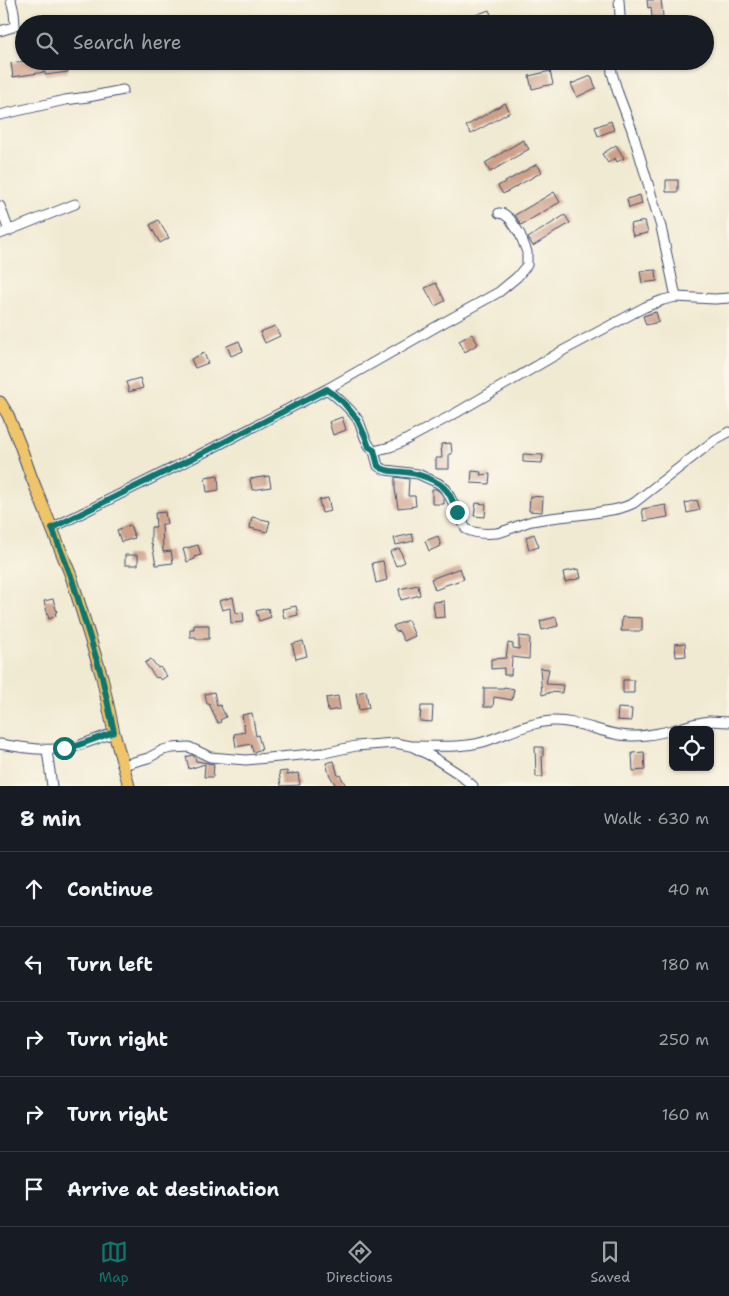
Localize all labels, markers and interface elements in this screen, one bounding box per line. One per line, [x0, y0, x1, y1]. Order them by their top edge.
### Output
search box [15, 15, 714, 70]
icon: search [33, 29, 61, 57]
text: Search here [73, 30, 182, 55]
route end [446, 501, 469, 524]
map controls [669, 726, 714, 771]
button: locate [669, 726, 714, 771]
route start [53, 737, 76, 760]
text: 8 min [20, 805, 81, 833]
text: Walk · 630 m [603, 808, 709, 829]
icon: ahead [20, 875, 48, 903]
text: Continue [67, 877, 153, 902]
text: 40 m [667, 879, 709, 900]
icon: left [20, 950, 48, 978]
text: Turn left [67, 952, 153, 977]
text: 180 m [661, 954, 709, 975]
icon: right [20, 1025, 48, 1053]
text: Turn right [67, 1027, 168, 1052]
text: 250 m [658, 1029, 709, 1050]
icon: right [20, 1100, 48, 1128]
text: Turn right [67, 1102, 168, 1127]
text: 160 m [662, 1104, 709, 1125]
icon: arrive [20, 1175, 48, 1203]
text: Arrive at destination [67, 1177, 279, 1202]
tab: Map [99, 1238, 129, 1286]
tab: Directions [326, 1238, 393, 1286]
tab: Saved [591, 1238, 630, 1286]

